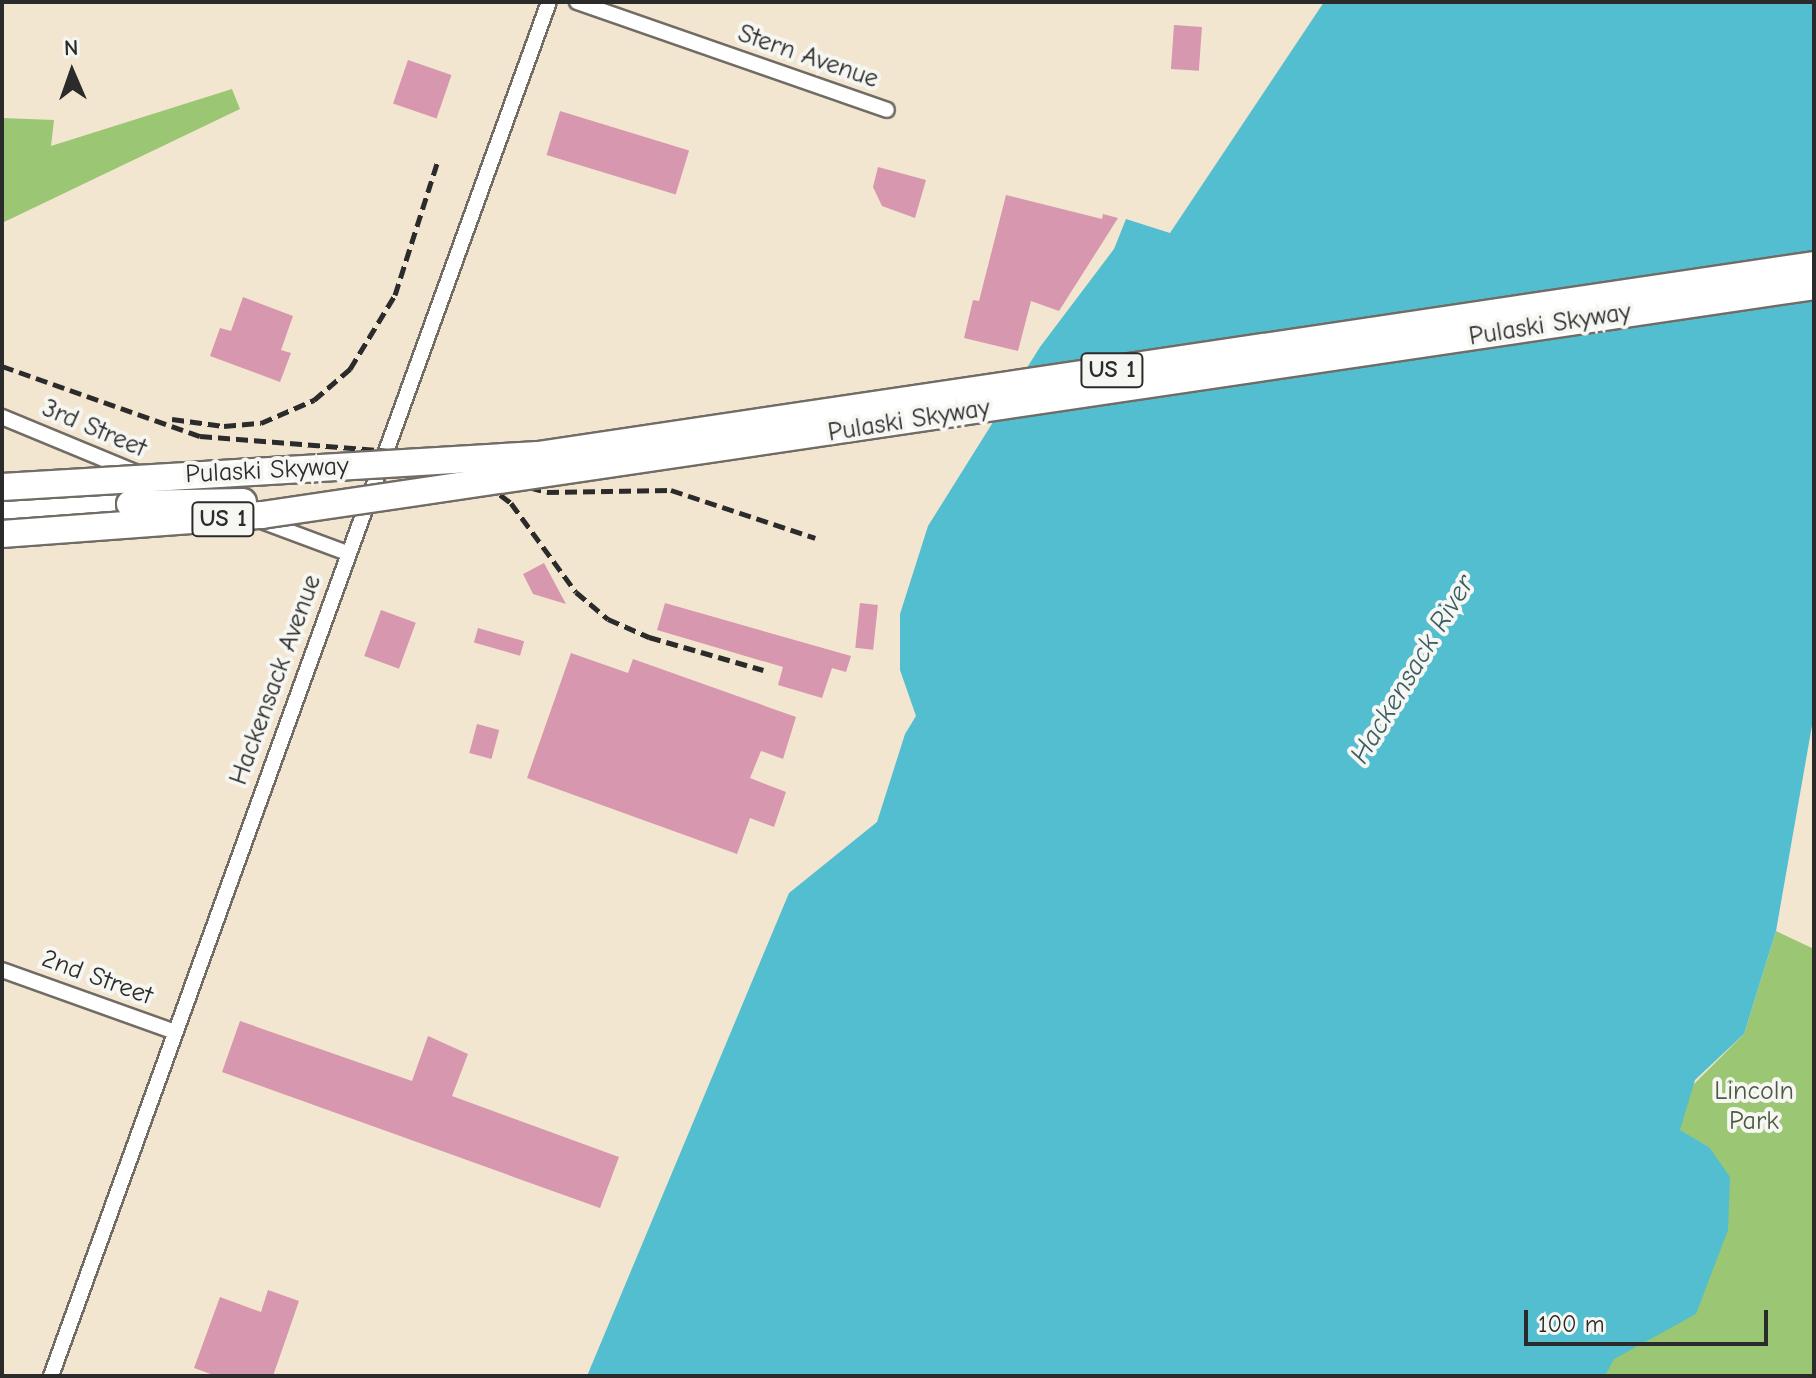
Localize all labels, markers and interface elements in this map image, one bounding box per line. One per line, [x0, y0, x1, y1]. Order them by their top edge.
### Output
street label: Stern Avenue [734, 18, 882, 96]
north arrow [32, 32, 112, 112]
text: N [64, 35, 79, 61]
street label: Pulaski Skyway [1467, 297, 1633, 353]
road number: US 1 [1080, 350, 1144, 390]
street label: 3rd Street [37, 393, 151, 465]
street label: Pulaski Skyway [826, 393, 992, 449]
street label: Pulaski Skyway [184, 451, 350, 491]
road number: US 1 [191, 499, 255, 539]
water label: Hackensack River [1343, 569, 1481, 769]
street label: Hackensack Avenue [223, 571, 329, 789]
street label: 2nd Street [37, 944, 157, 1012]
park label: Lincoln Park [1714, 1076, 1794, 1138]
scale bar [1528, 1294, 1772, 1344]
text: 100 m [1538, 1310, 1605, 1338]

